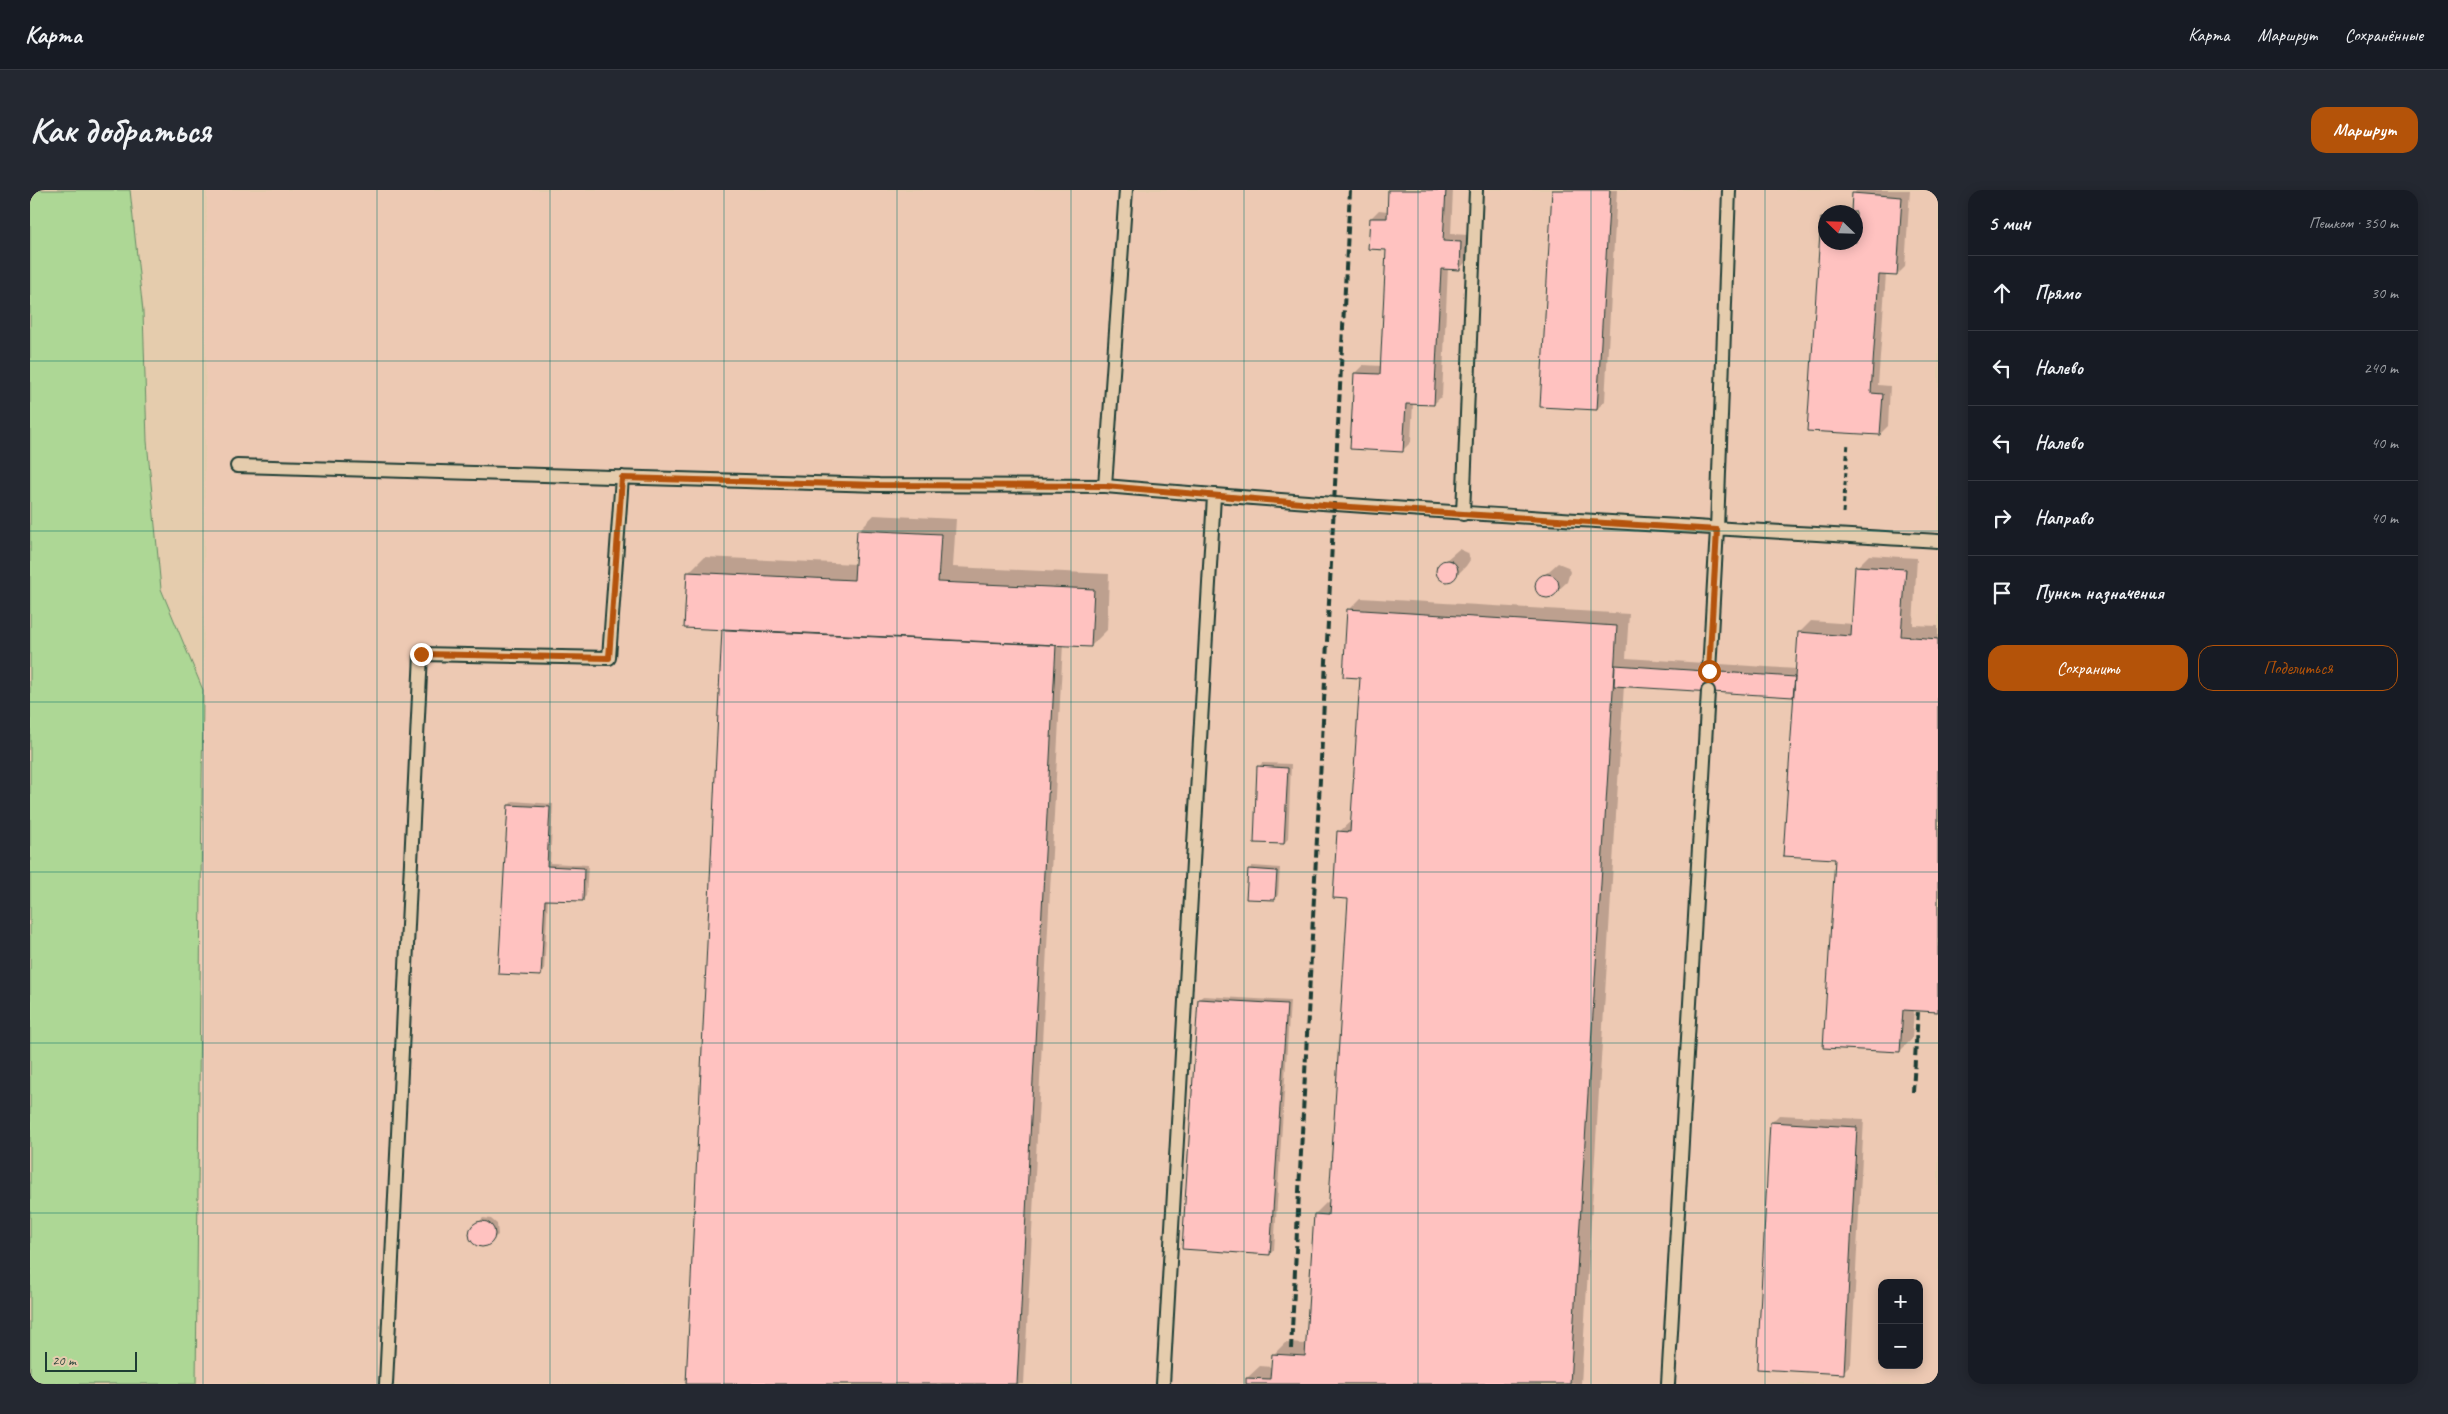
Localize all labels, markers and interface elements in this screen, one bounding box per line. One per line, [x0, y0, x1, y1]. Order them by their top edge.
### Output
text: Карта [25, 20, 82, 50]
text: Карта [2188, 24, 2229, 46]
text: Маршрут [2257, 24, 2317, 46]
text: Сохранённые [2345, 24, 2423, 46]
button: Маршрут [2311, 107, 2418, 153]
text: Как добраться [30, 108, 211, 153]
north arrow [1818, 205, 1863, 250]
text: 5 мин [1988, 210, 2030, 236]
text: Пешком · 350 m [2309, 213, 2398, 233]
icon: ahead [1988, 279, 2016, 307]
text: Прямо [2035, 281, 2080, 305]
text: 30 m [2371, 283, 2398, 303]
icon: left [1988, 354, 2016, 382]
text: Налево [2035, 356, 2083, 380]
text: 240 m [2364, 358, 2398, 378]
icon: left [1988, 429, 2016, 457]
text: Налево [2035, 431, 2083, 455]
text: 40 m [2371, 433, 2398, 453]
icon: right [1988, 504, 2016, 532]
text: Направо [2035, 506, 2093, 530]
text: 40 m [2371, 508, 2398, 528]
icon: arrive [1988, 579, 2016, 607]
text: Пункт назначения [2035, 581, 2164, 605]
route end [410, 643, 433, 666]
button: Сохранить [1988, 645, 2188, 691]
button: Поделиться [2198, 645, 2398, 691]
route start [1698, 660, 1721, 683]
map controls [1878, 1279, 1923, 1369]
button: + [1878, 1279, 1923, 1324]
button: − [1878, 1324, 1923, 1369]
scale bar [45, 1349, 138, 1372]
text: 20 m [52, 1352, 76, 1369]

